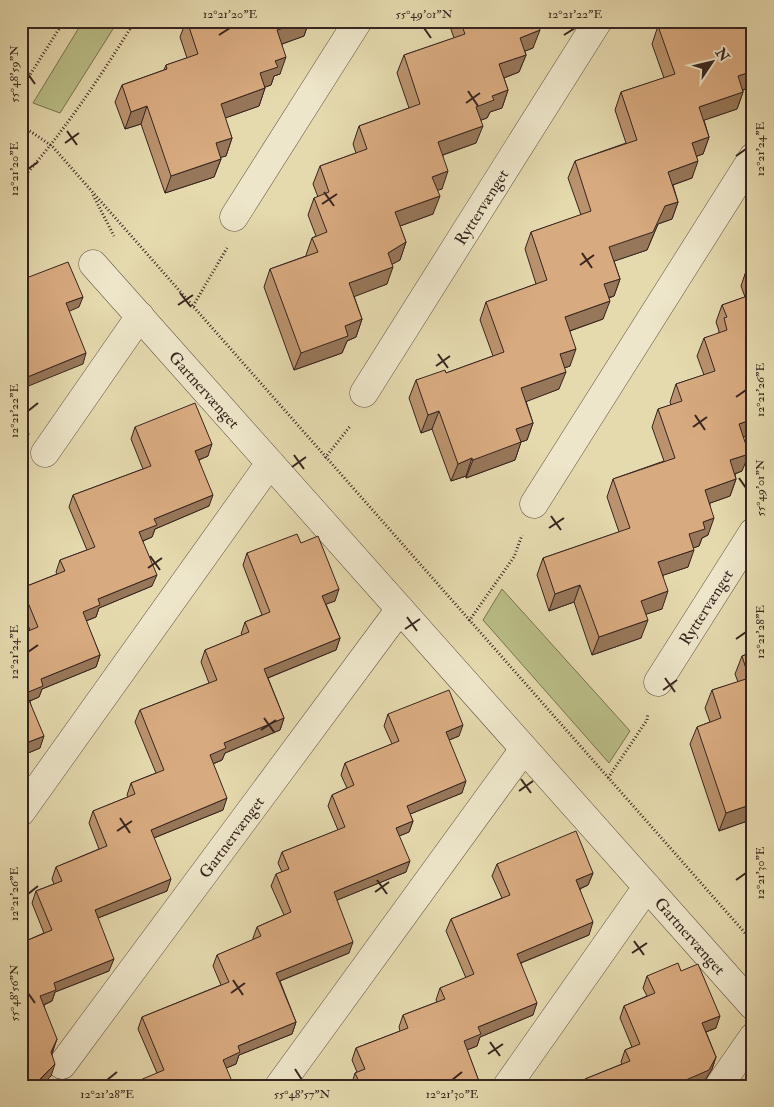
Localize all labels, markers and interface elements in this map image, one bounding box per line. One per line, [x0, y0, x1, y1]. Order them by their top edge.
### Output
text: 12°21'20"E [203, 7, 257, 22]
text: 55°49'01"N [396, 7, 453, 22]
text: 12°21'22"E [548, 7, 602, 22]
north arrow [686, 38, 736, 88]
text: N [711, 44, 733, 65]
text: 55°48'59"N [7, 45, 22, 103]
text: 12°21'24"E [753, 121, 768, 176]
text: 12°21'20"E [7, 142, 22, 196]
street label: Ryttervænget [451, 166, 513, 249]
street label: Gartnervænget [164, 347, 244, 433]
text: 12°21'26"E [753, 363, 768, 417]
text: 12°21'22"E [7, 384, 22, 438]
text: 55°49'01"N [753, 459, 768, 516]
street label: Ryttervænget [675, 566, 738, 649]
text: 12°21'28"E [753, 605, 768, 659]
text: 12°21'24"E [7, 624, 22, 679]
street label: Gartnervænget [195, 793, 269, 882]
text: 12°21'30"E [753, 846, 768, 899]
text: 12°21'26"E [7, 867, 22, 921]
street label: Gartnervænget [650, 894, 729, 979]
text: 55°48'56"N [7, 964, 22, 1022]
text: 12°21'28"E [80, 1087, 134, 1102]
text: 55°48'57"N [274, 1087, 331, 1102]
text: 12°21'30"E [426, 1087, 479, 1102]

